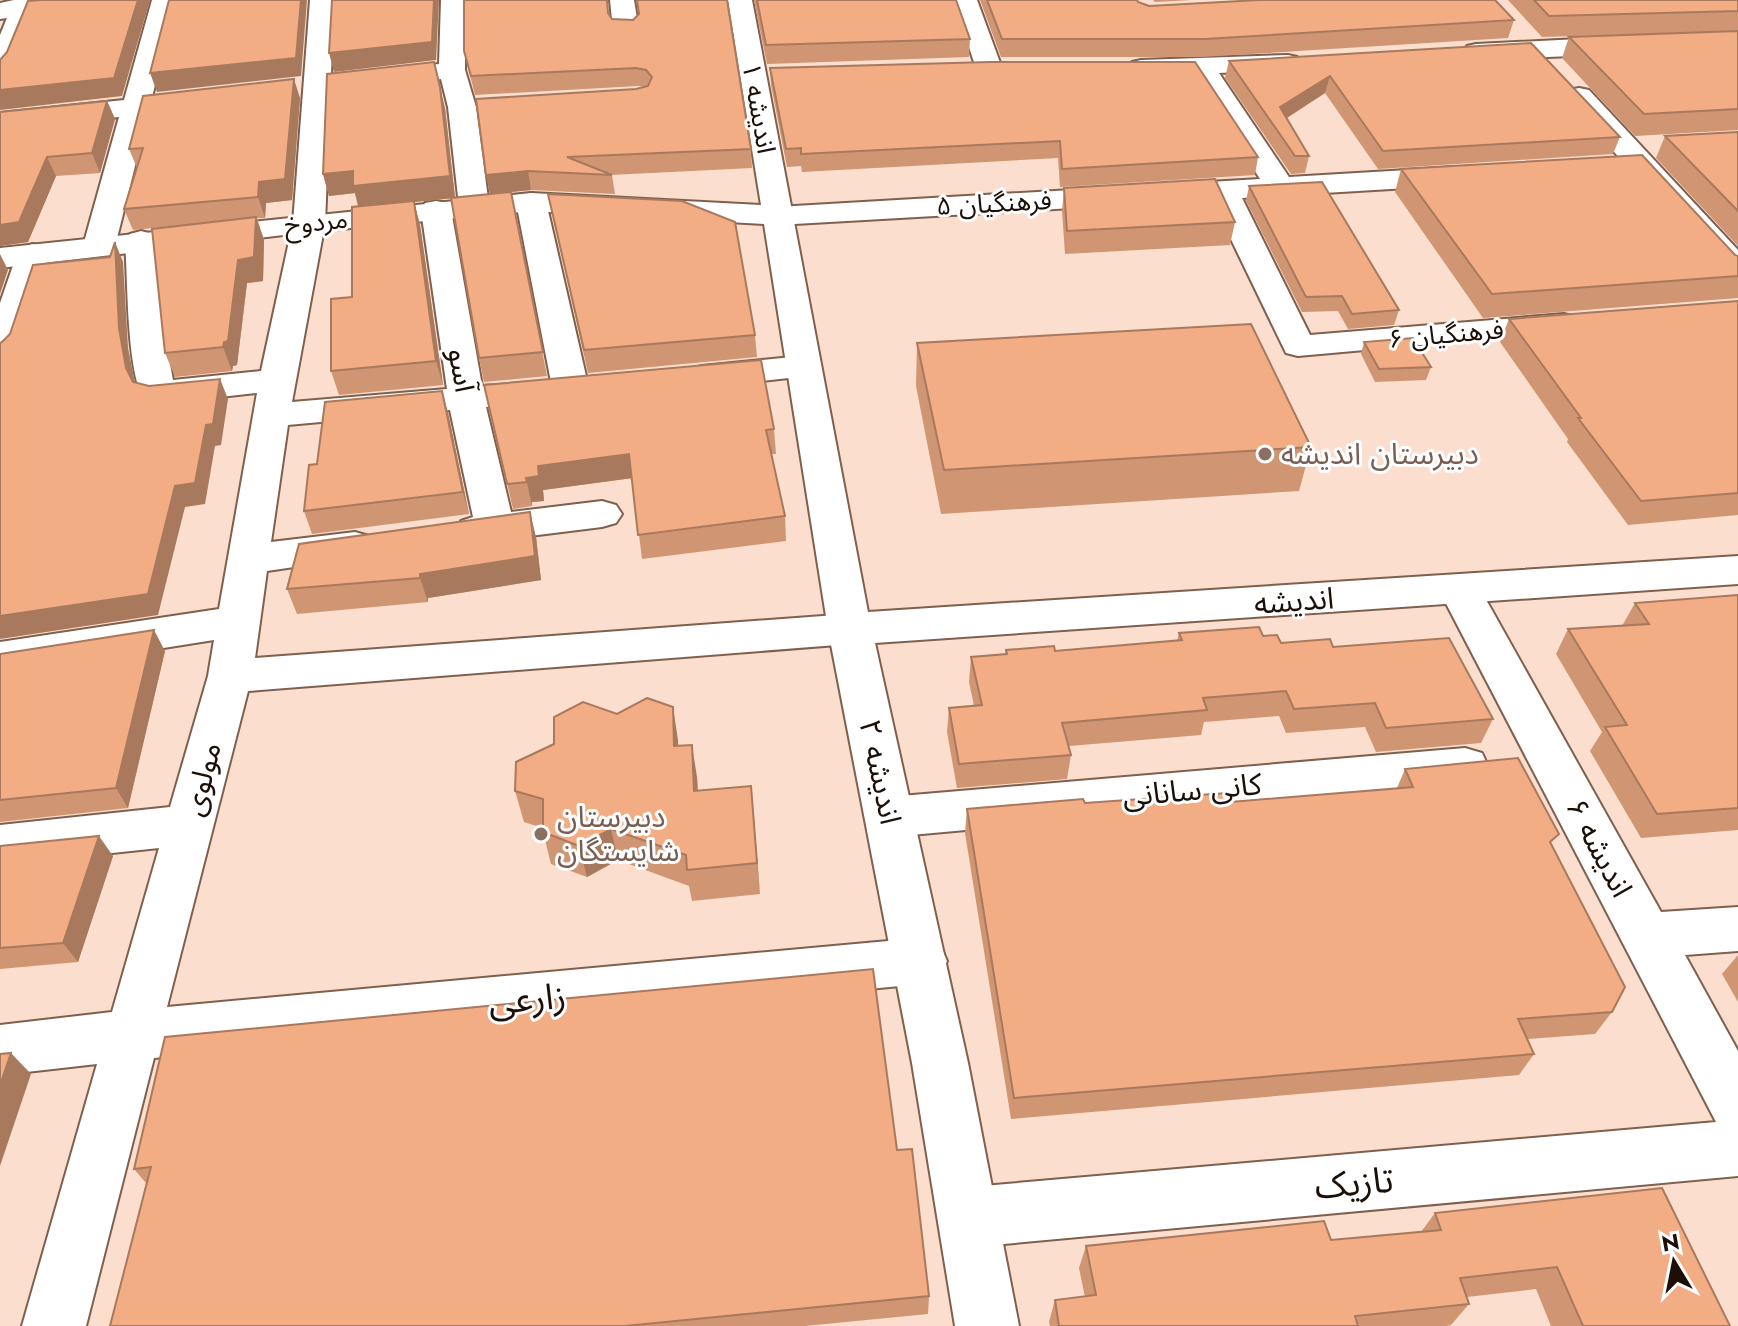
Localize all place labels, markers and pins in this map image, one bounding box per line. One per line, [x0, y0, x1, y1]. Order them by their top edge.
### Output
place label: دبیرستان اندیشه [1281, 432, 1479, 475]
marker: دبیرستان اندیشه [1256, 445, 1274, 463]
place label: دبیرستان شایستگان [557, 795, 679, 872]
marker: دبیرستان شایستگان [532, 825, 550, 843]

